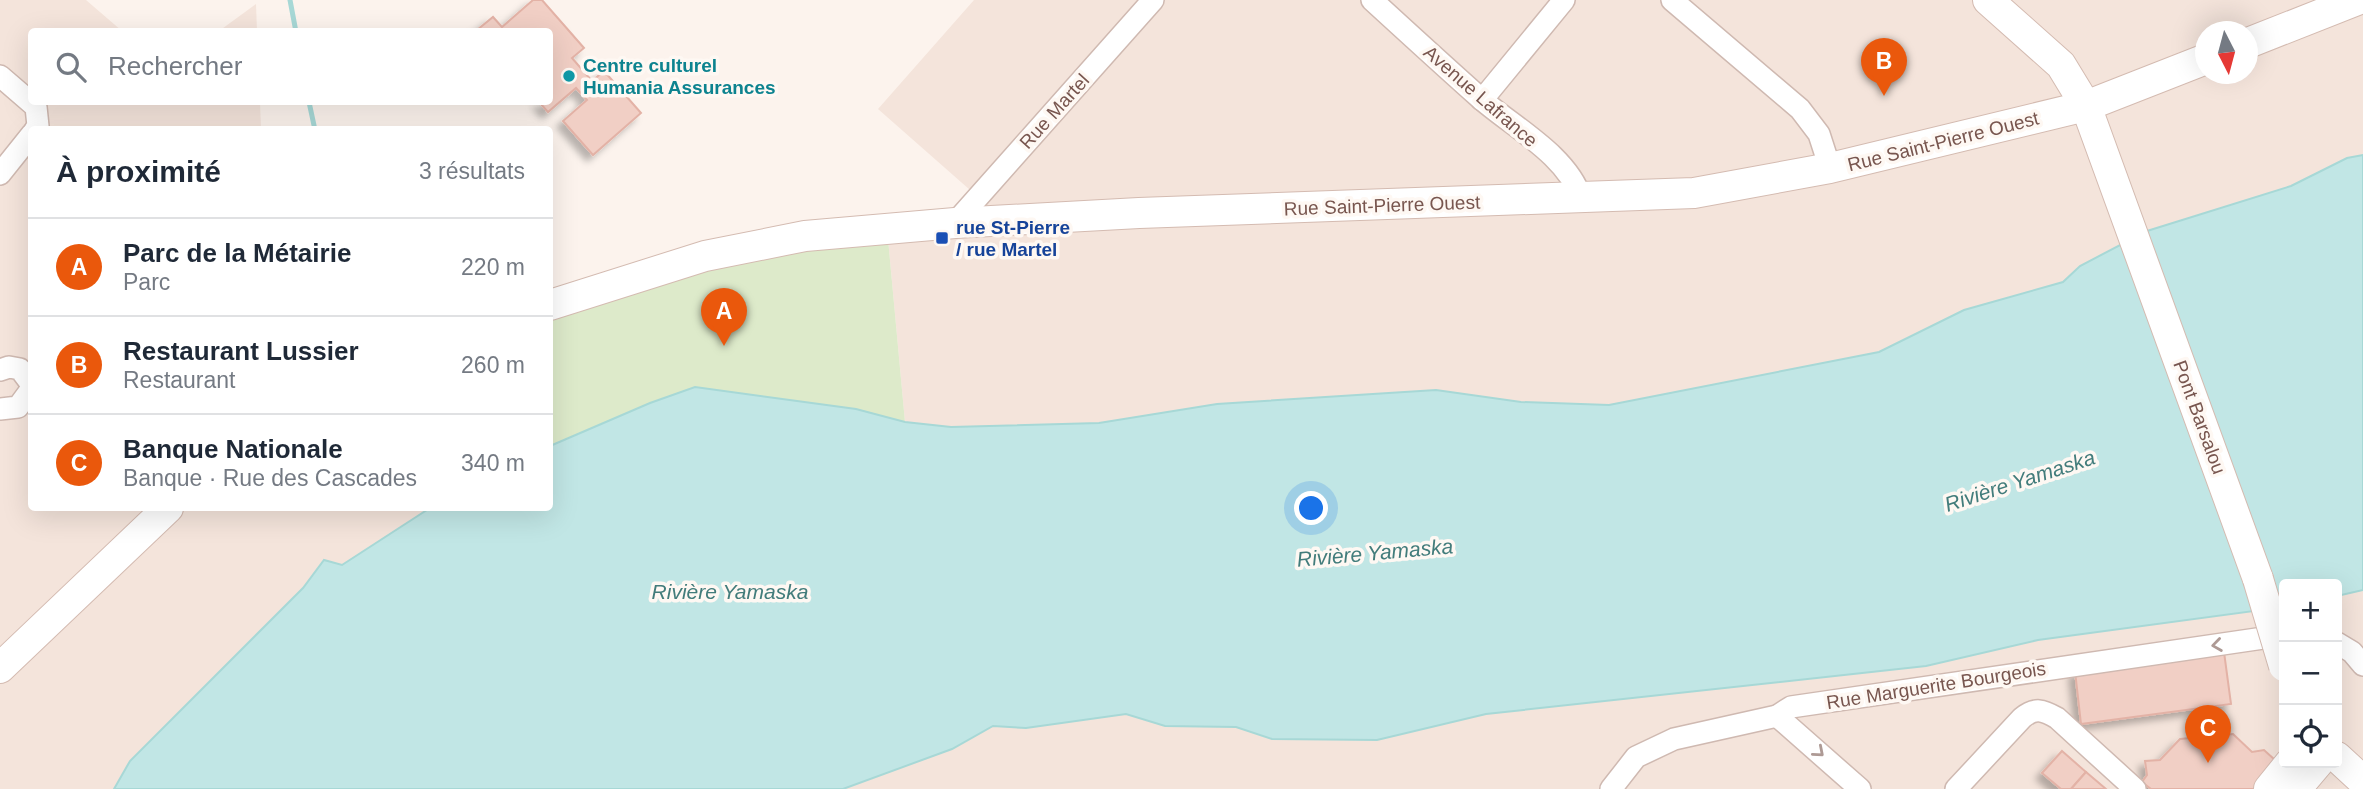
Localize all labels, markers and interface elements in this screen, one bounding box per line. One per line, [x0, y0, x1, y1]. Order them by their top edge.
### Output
north arrow [2195, 21, 2258, 84]
search box [28, 28, 553, 105]
pin: B [1861, 38, 1907, 96]
street label: Avenue Lafrance [1420, 41, 1542, 151]
icon: search [52, 48, 90, 86]
text: Rechercher [108, 51, 242, 81]
place label: Centre culturel Humania Assurances [583, 55, 776, 98]
marker: Centre culturel Humania Assurances [561, 68, 577, 84]
street label: Rue Martel [1015, 70, 1093, 153]
street label: Rue Saint-Pierre Ouest [1845, 107, 2042, 175]
text: À proximité [56, 155, 221, 188]
text: 3 résultats [419, 158, 525, 184]
street label: Rue Saint-Pierre Ouest [1283, 192, 1481, 219]
place label: rue St-Pierre / rue Martel [956, 217, 1070, 260]
marker: rue St-Pierre / rue Martel [934, 230, 950, 246]
text: Parc de la Métairie [123, 238, 351, 268]
text: A [71, 254, 87, 280]
text: 220 m [461, 254, 525, 280]
text: Parc [123, 269, 170, 295]
pin: A [701, 288, 747, 346]
text: Restaurant Lussier [123, 336, 359, 366]
text: B [71, 352, 87, 378]
text: 260 m [461, 352, 525, 378]
street label: Pont Barsalou [2169, 357, 2230, 477]
text: Restaurant [123, 367, 236, 393]
text: Banque Nationale [123, 434, 343, 464]
water label: Rivière Yamaska [1942, 445, 2098, 516]
text: C [71, 450, 87, 476]
text: 340 m [461, 450, 525, 476]
text: Banque · Rue des Cascades [123, 465, 417, 491]
your location [1294, 491, 1328, 525]
water label: Rivière Yamaska [1296, 534, 1454, 571]
map controls [2279, 579, 2342, 768]
button: + [2279, 579, 2342, 642]
water label: Rivière Yamaska [652, 580, 808, 603]
one-way arrow [2211, 637, 2223, 652]
button: − [2279, 642, 2342, 705]
street label: Rue Marguerite Bourgeois [1825, 658, 2047, 713]
pin: C [2185, 705, 2231, 763]
button: locate [2279, 705, 2342, 768]
one-way arrow [1811, 744, 1824, 757]

